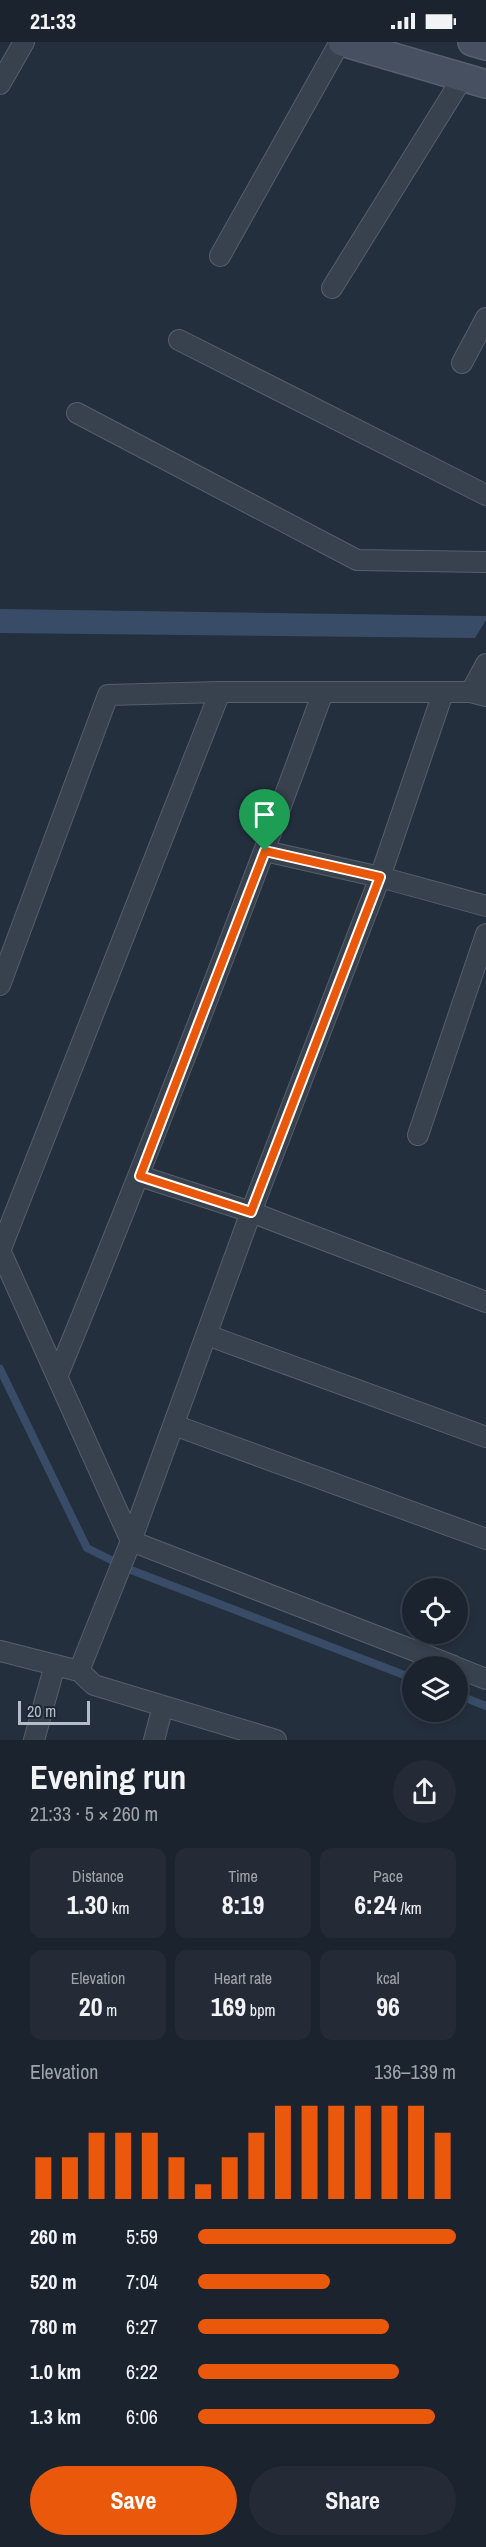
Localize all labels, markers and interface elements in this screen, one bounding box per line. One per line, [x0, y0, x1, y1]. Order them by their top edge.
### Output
text: 21:33 [30, 6, 76, 36]
pin [239, 789, 290, 851]
icon: arrive [248, 798, 281, 831]
map controls [402, 1578, 468, 1722]
button: locate [402, 1578, 468, 1644]
button: layers [402, 1656, 468, 1722]
scale bar [18, 1698, 90, 1726]
text: 20 m [27, 1700, 56, 1722]
text: Evening run [30, 1755, 186, 1799]
button: share [393, 1760, 456, 1823]
text: 21:33 · 5 × 260 m [30, 1800, 158, 1827]
text: Distance [72, 1865, 124, 1887]
text: Time [228, 1865, 258, 1887]
text: Pace [373, 1865, 403, 1887]
text: 1.30 [67, 1887, 108, 1922]
text: 8:19 [222, 1887, 264, 1922]
text: 6:24 [354, 1887, 397, 1922]
text: km [108, 1897, 129, 1919]
text: /km [397, 1897, 422, 1919]
text: Elevation [71, 1967, 125, 1989]
text: Heart rate [214, 1967, 272, 1989]
text: kcal [376, 1967, 400, 1989]
text: 20 [79, 1989, 103, 2024]
text: 169 [211, 1989, 246, 2024]
text: 96 [376, 1989, 400, 2024]
text: m [103, 1999, 117, 2021]
text: bpm [246, 1999, 275, 2021]
text: Elevation [30, 2058, 98, 2085]
text: 136–139 m [374, 2058, 456, 2085]
text: 260 m [30, 2223, 77, 2250]
text: 5:59 [126, 2223, 158, 2250]
text: 520 m [30, 2268, 77, 2295]
text: 7:04 [126, 2268, 158, 2295]
text: 780 m [30, 2313, 77, 2340]
text: 6:27 [126, 2313, 158, 2340]
text: 1.0 km [30, 2358, 81, 2385]
text: 6:22 [126, 2358, 158, 2385]
text: 1.3 km [30, 2403, 81, 2430]
text: 6:06 [126, 2403, 158, 2430]
button: Save [30, 2466, 237, 2535]
button: Share [249, 2466, 456, 2535]

